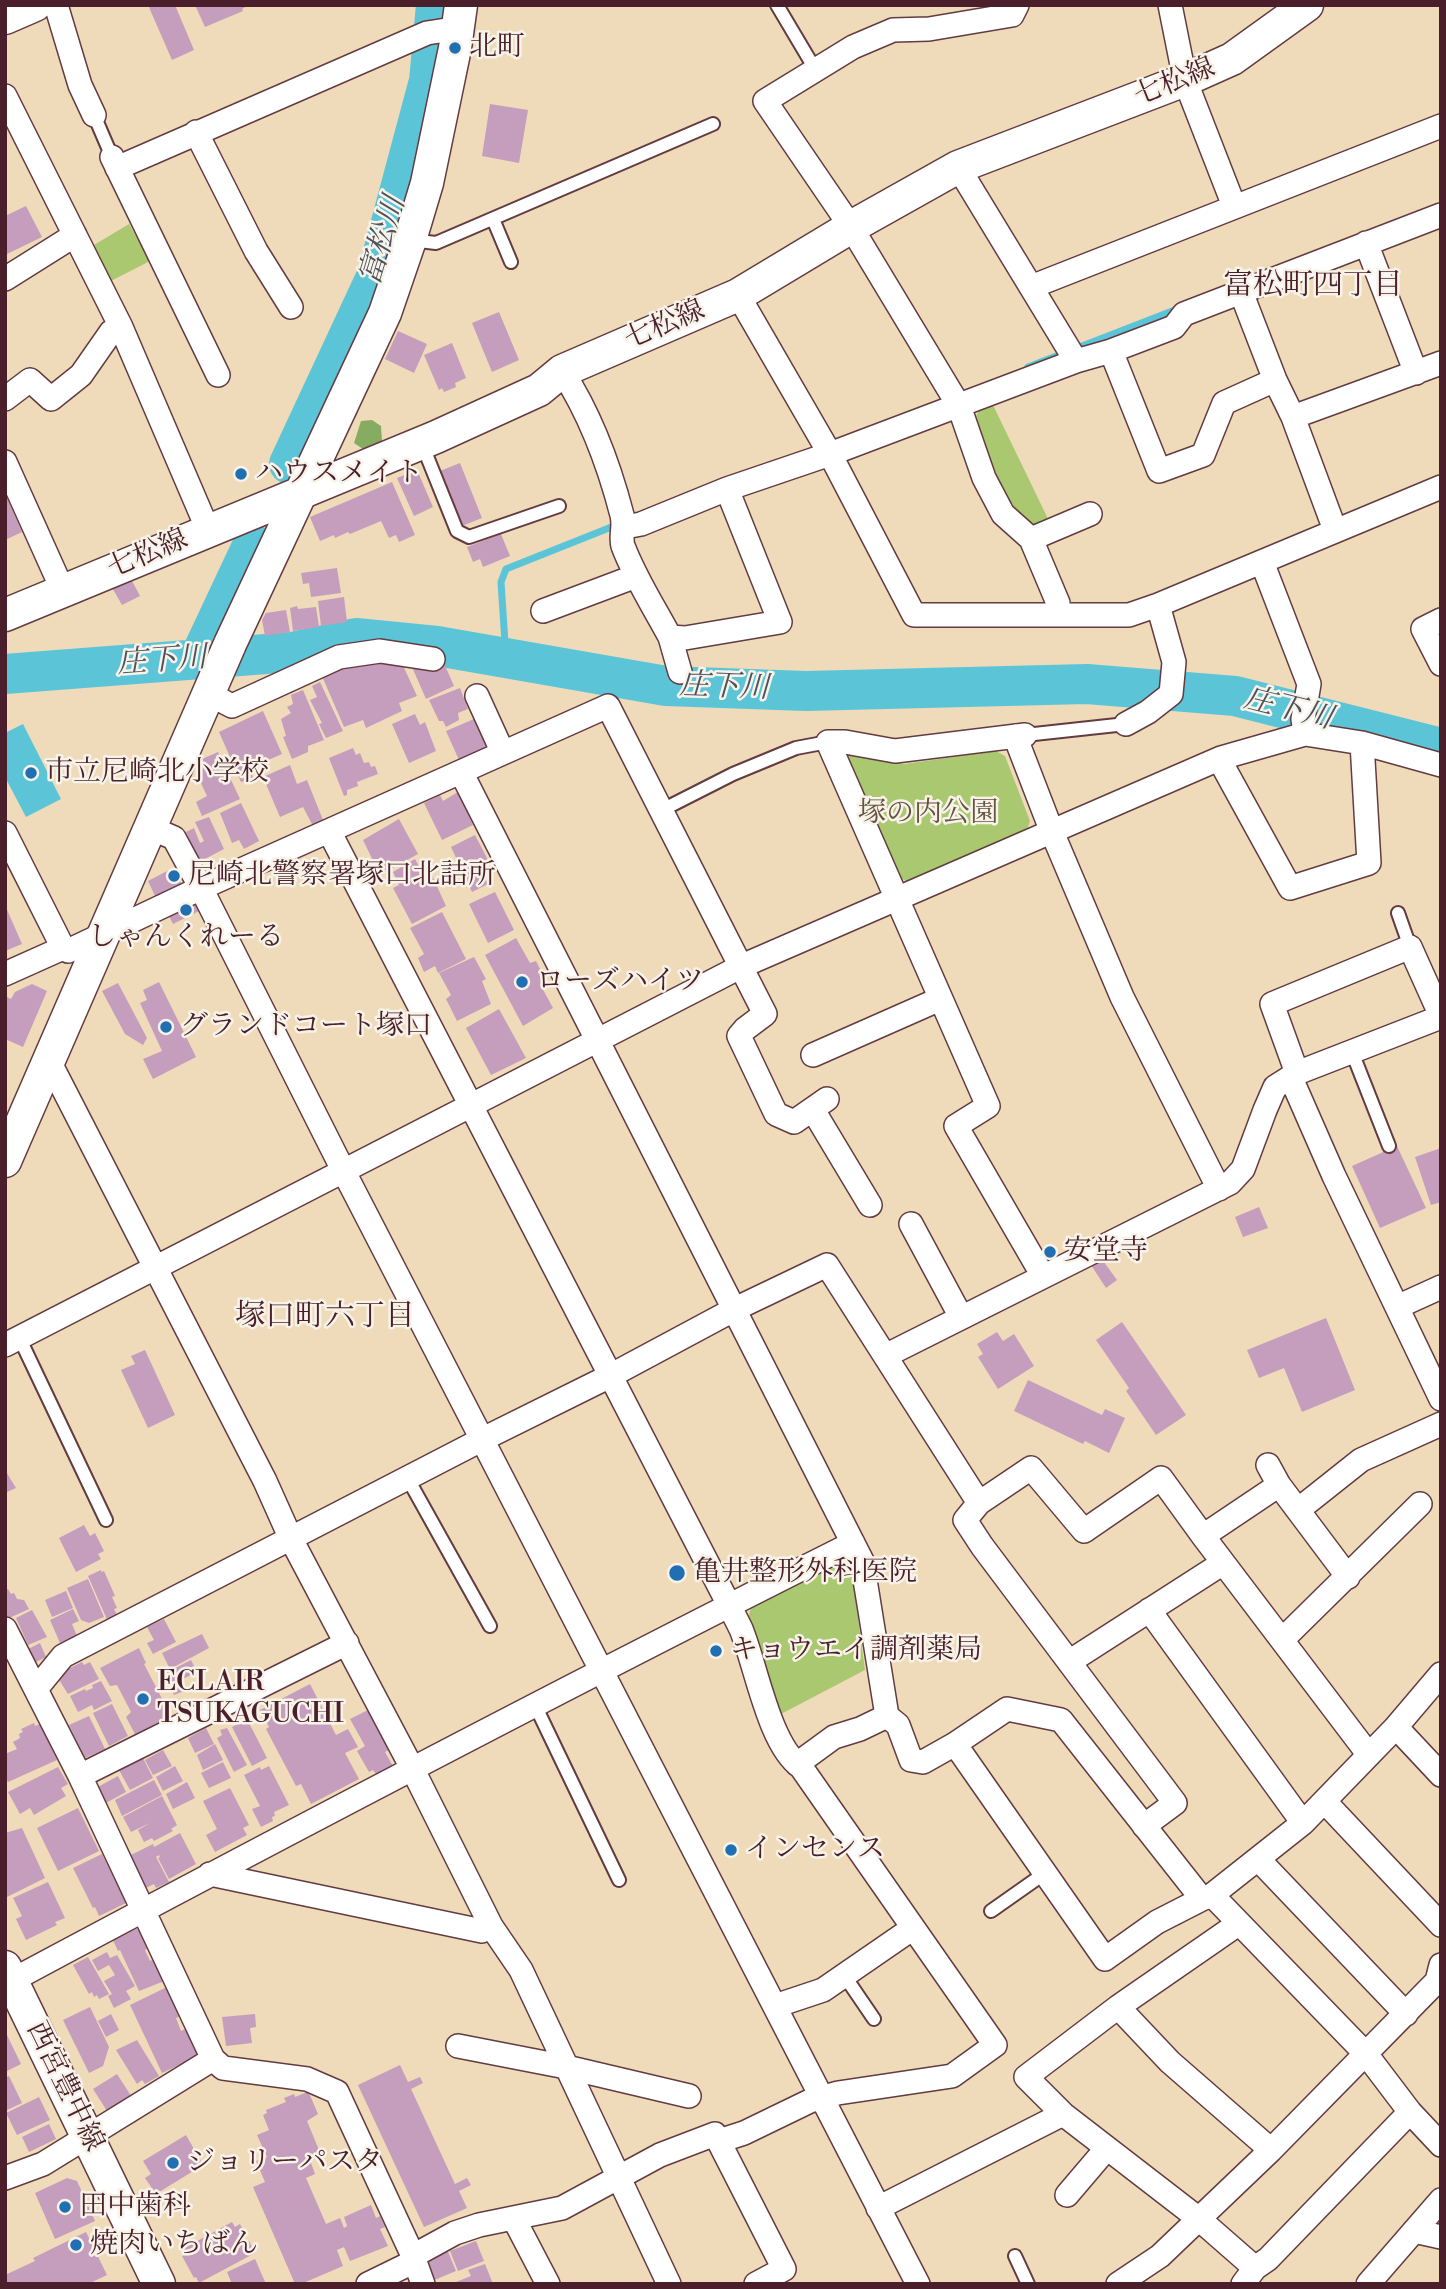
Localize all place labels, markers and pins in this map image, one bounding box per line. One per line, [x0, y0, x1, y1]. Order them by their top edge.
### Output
place label: 北町 [469, 31, 525, 65]
marker: 北町 [447, 40, 463, 56]
place label: ハウスメイト [255, 457, 423, 491]
marker: ハウスメイト [233, 466, 249, 482]
place label: 市立尼崎北小学校 [45, 756, 269, 790]
marker: 市立尼崎北小学校 [23, 765, 39, 781]
place label: 尼崎北警察署塚口北詰所 [188, 859, 496, 893]
marker: 尼崎北警察署塚口北詰所 [166, 868, 182, 884]
marker: しゃんくれーる [178, 902, 194, 918]
place label: しゃんくれーる [88, 921, 284, 955]
place label: ローズハイツ [536, 965, 704, 999]
marker: ローズハイツ [514, 974, 530, 990]
place label: グランドコート塚口 [180, 1010, 432, 1044]
marker: グランドコート塚口 [158, 1019, 174, 1035]
place label: 安堂寺 [1064, 1235, 1148, 1269]
marker: 安堂寺 [1042, 1244, 1058, 1260]
place label: 亀井整形外科医院 [693, 1556, 917, 1590]
marker: 亀井整形外科医院 [667, 1563, 687, 1583]
place label: キョウエイ調剤薬局 [730, 1634, 982, 1668]
marker: キョウエイ調剤薬局 [708, 1643, 724, 1659]
place label: ECLAIR TSUKAGUCHI [157, 1666, 344, 1732]
marker: ECLAIR TSUKAGUCHI [135, 1691, 151, 1707]
place label: インセンス [745, 1833, 885, 1867]
marker: インセンス [723, 1842, 739, 1858]
place label: ジョリーパスタ [187, 2146, 383, 2180]
marker: ジョリーパスタ [165, 2155, 181, 2171]
place label: 田中歯科 [79, 2190, 191, 2224]
marker: 田中歯科 [57, 2199, 73, 2215]
place label: 焼肉いちばん [90, 2228, 258, 2262]
marker: 焼肉いちばん [68, 2237, 84, 2253]

